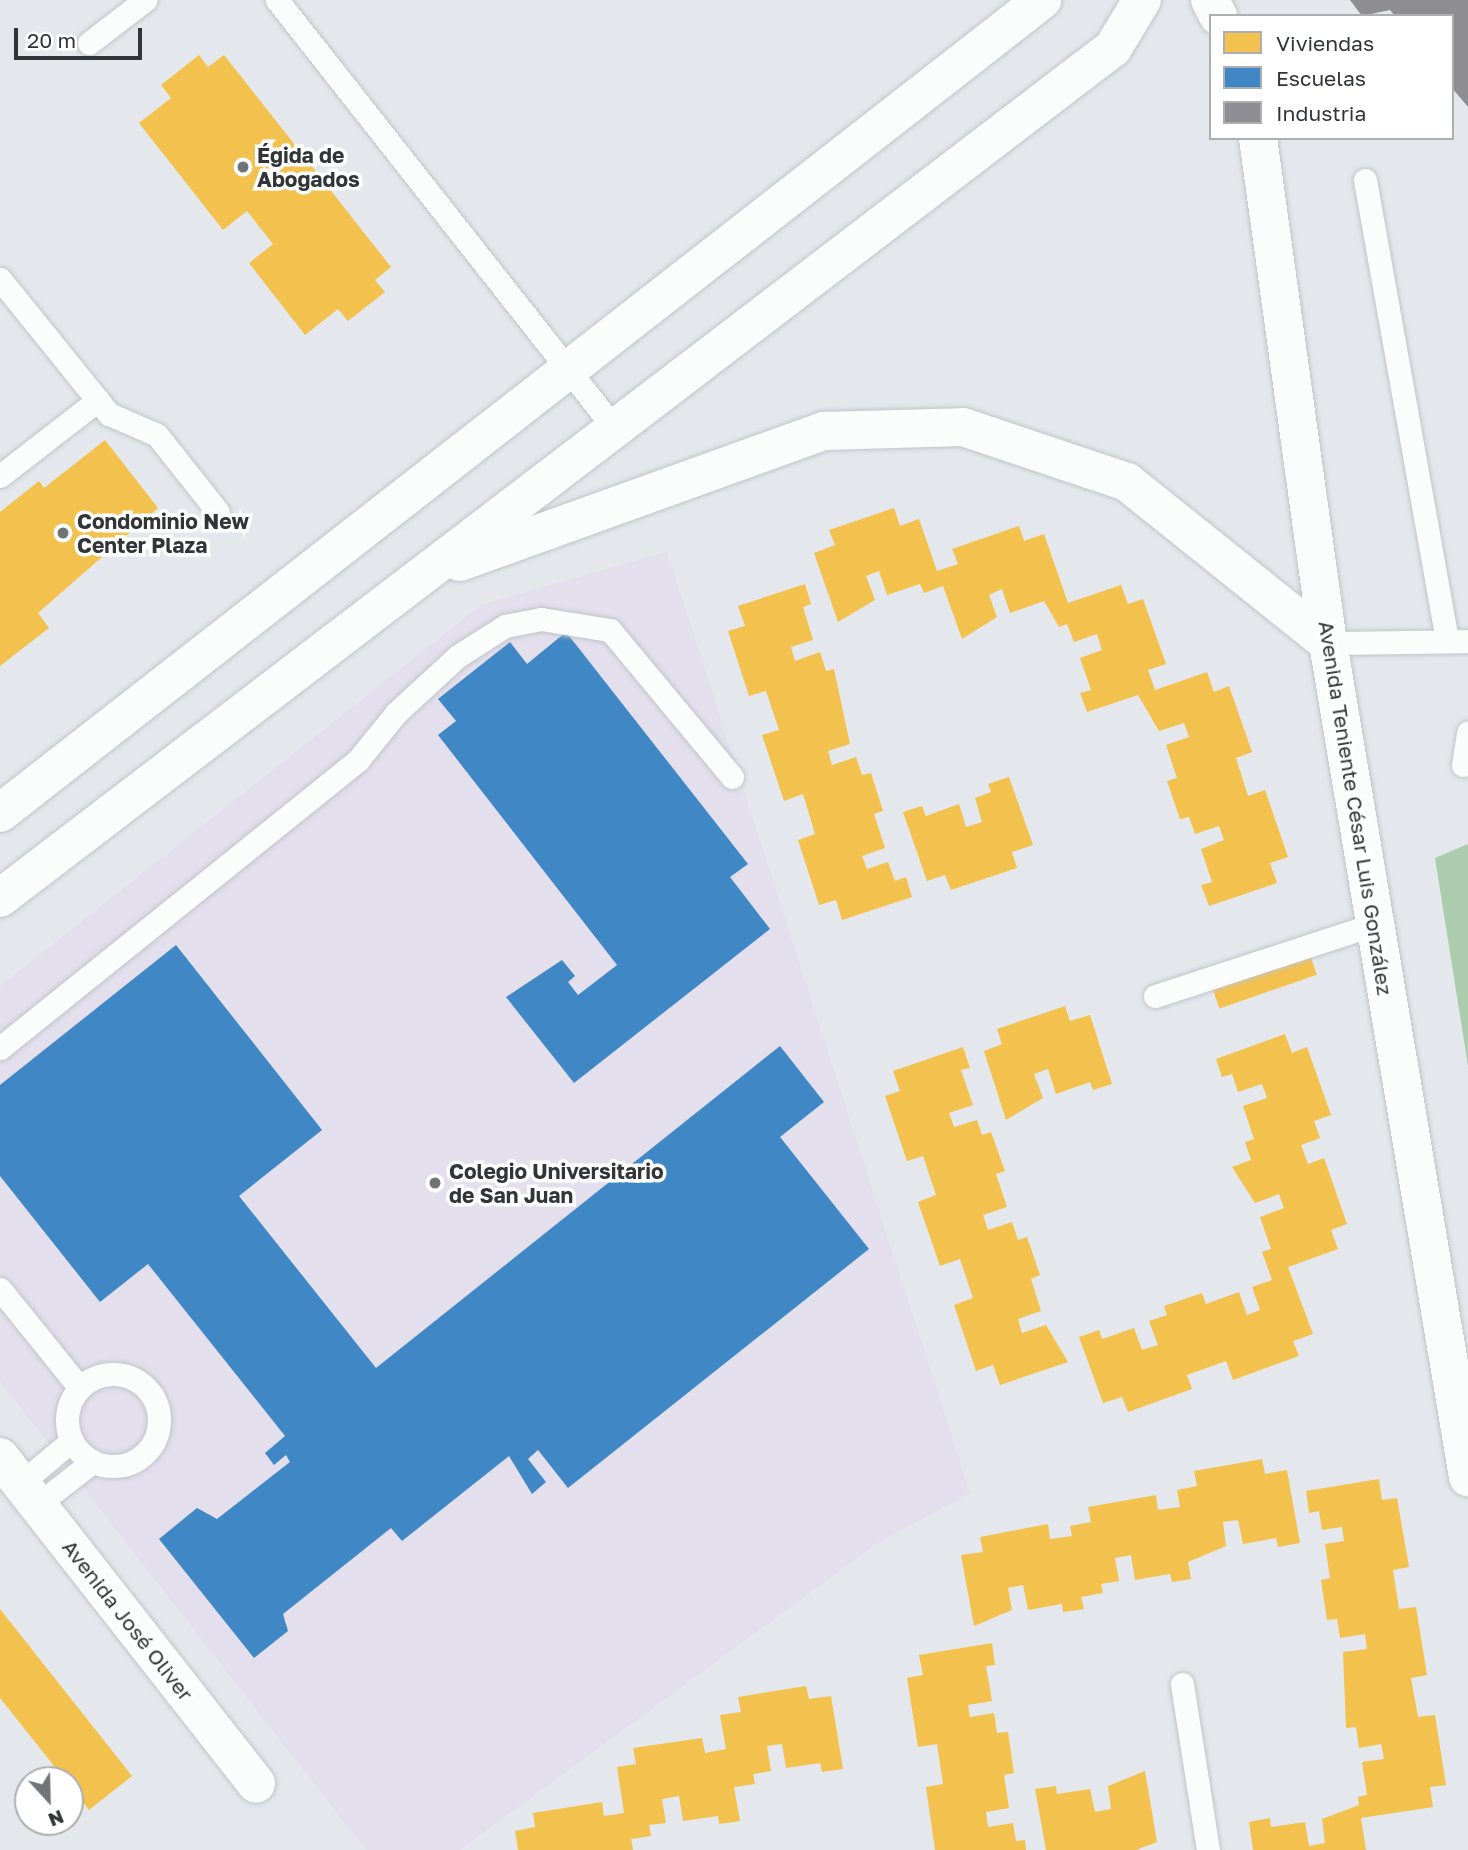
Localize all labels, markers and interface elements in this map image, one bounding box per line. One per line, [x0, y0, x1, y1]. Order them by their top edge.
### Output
scale bar [18, 14, 145, 58]
legend [1209, 14, 1454, 140]
text: 20 m [27, 27, 76, 53]
text: Viviendas [1276, 30, 1374, 56]
text: Escuelas [1276, 65, 1366, 91]
text: Industria [1276, 100, 1366, 126]
place label: Égida de Abogados [257, 142, 360, 192]
marker: Égida de Abogados [235, 159, 251, 175]
place label: Condominio New Center Plaza [77, 508, 249, 558]
marker: Condominio New Center Plaza [55, 525, 71, 541]
street label: Avenida Teniente César Luis González [1314, 619, 1398, 997]
place label: Colegio Universitario de San Juan [449, 1158, 664, 1208]
marker: Colegio Universitario de San Juan [427, 1175, 443, 1191]
street label: Avenida José Oliver [57, 1534, 199, 1706]
north arrow [14, 1766, 84, 1836]
text: N [45, 1806, 67, 1832]

